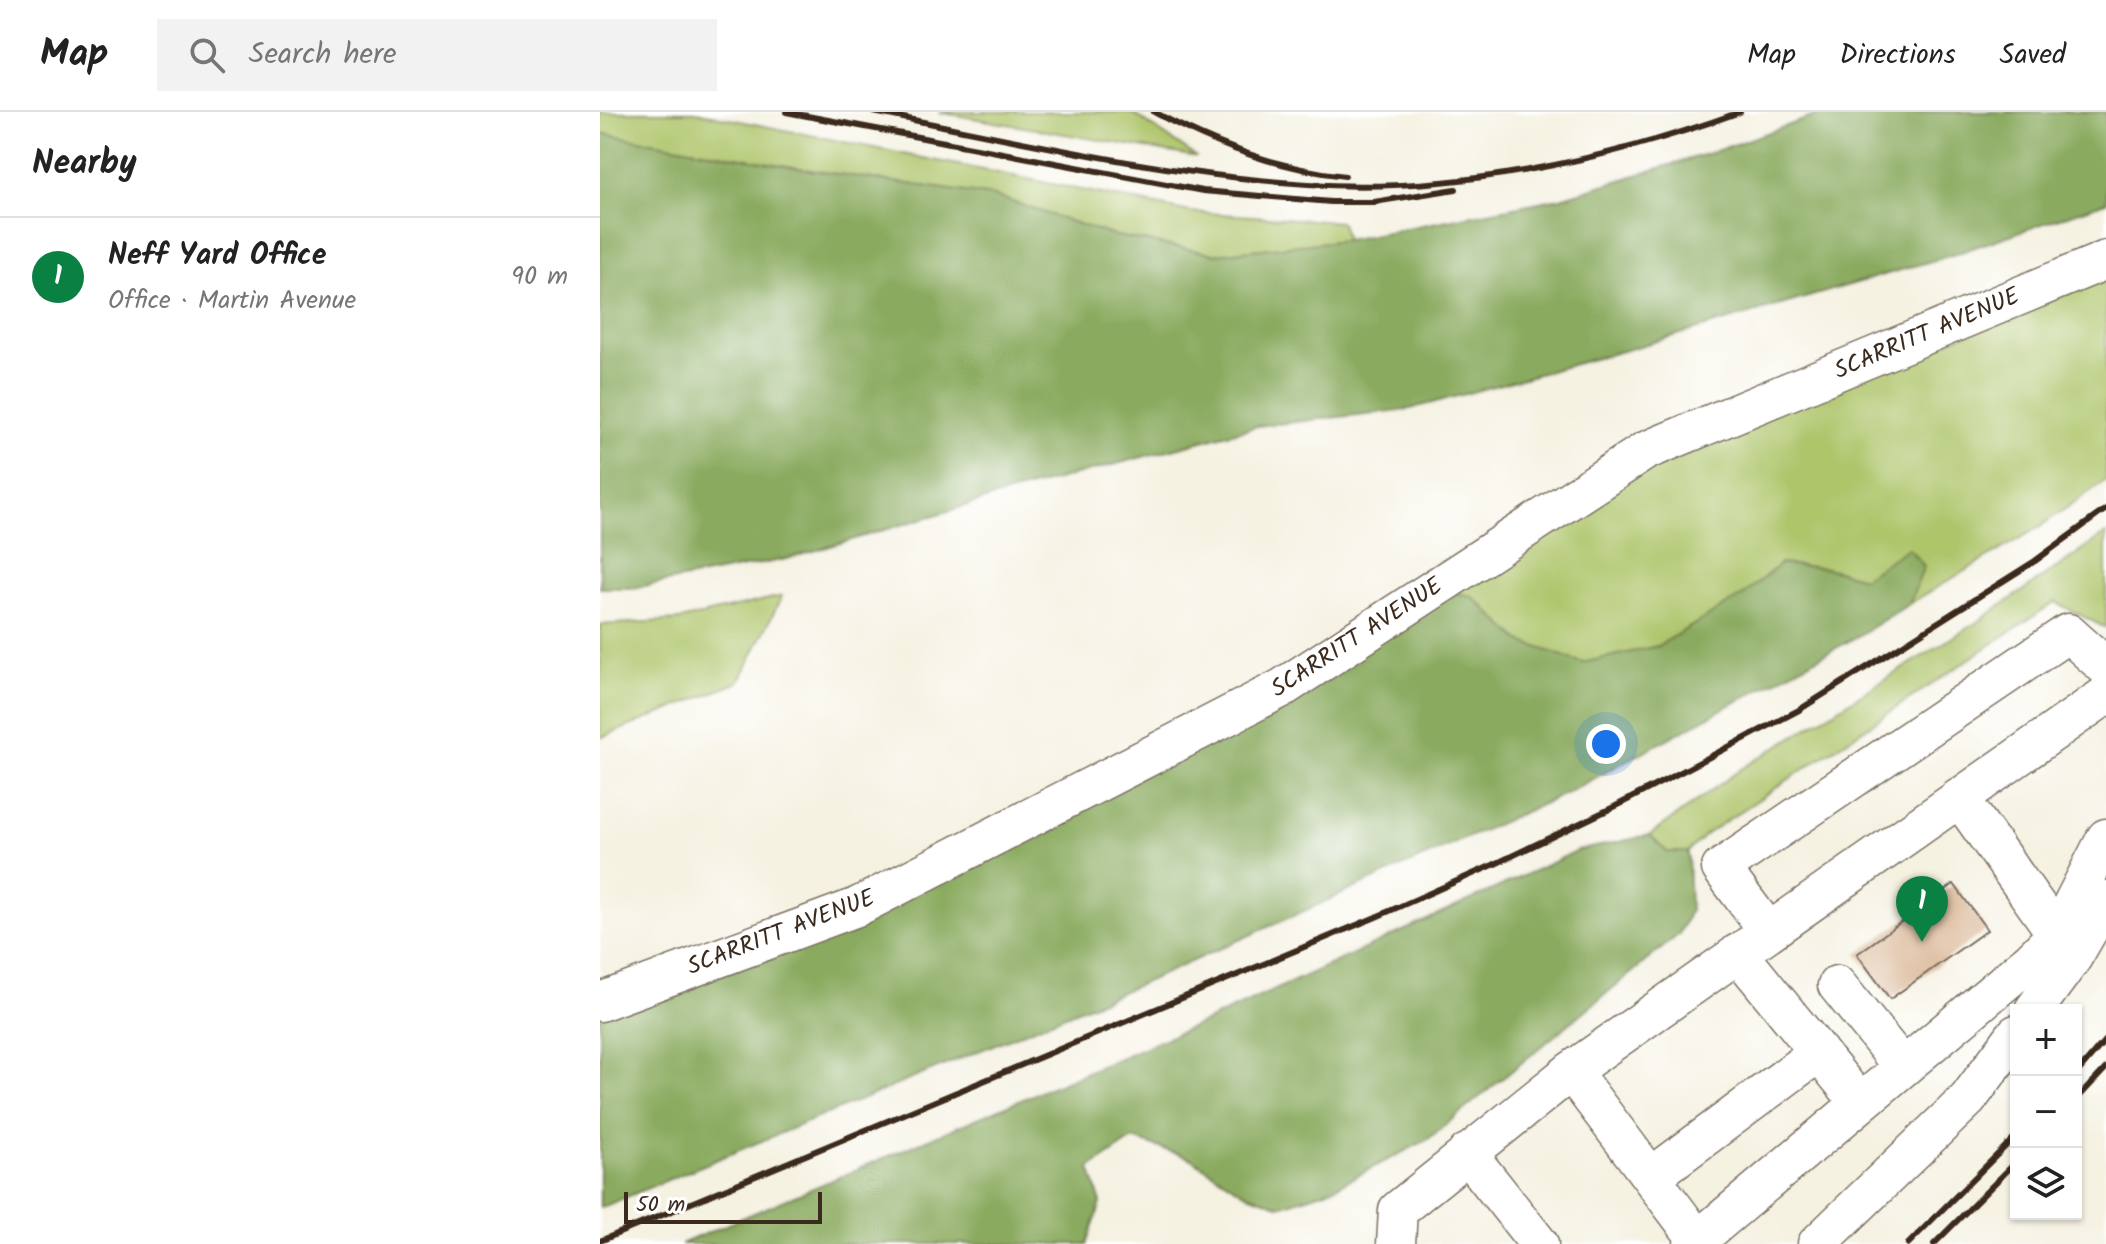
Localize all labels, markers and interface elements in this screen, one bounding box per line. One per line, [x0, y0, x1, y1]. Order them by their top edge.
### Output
search box [157, 19, 717, 91]
text: Map [40, 25, 109, 85]
text: Search here [249, 31, 396, 79]
icon: search [185, 33, 229, 77]
text: Map [1747, 33, 1796, 78]
text: Directions [1840, 33, 1956, 78]
text: Saved [2000, 33, 2066, 78]
text: Nearby [32, 137, 137, 191]
text: Neff Yard Office [108, 232, 326, 280]
text: 1 [54, 256, 62, 298]
text: 90 m [511, 256, 568, 298]
street label: SCARRITT AVENUE [1828, 277, 2027, 391]
text: Office · Martin Avenue [108, 280, 356, 322]
street label: SCARRITT AVENUE [1263, 567, 1452, 708]
your location [1586, 724, 1626, 764]
pin: 1 [1896, 876, 1948, 942]
street label: SCARRITT AVENUE [681, 879, 882, 987]
map controls [2010, 1004, 2082, 1220]
button: + [2010, 1004, 2082, 1076]
button: − [2010, 1076, 2082, 1148]
button: layers [2010, 1148, 2082, 1220]
scale bar [624, 1188, 822, 1224]
text: 50 m [636, 1188, 685, 1223]

